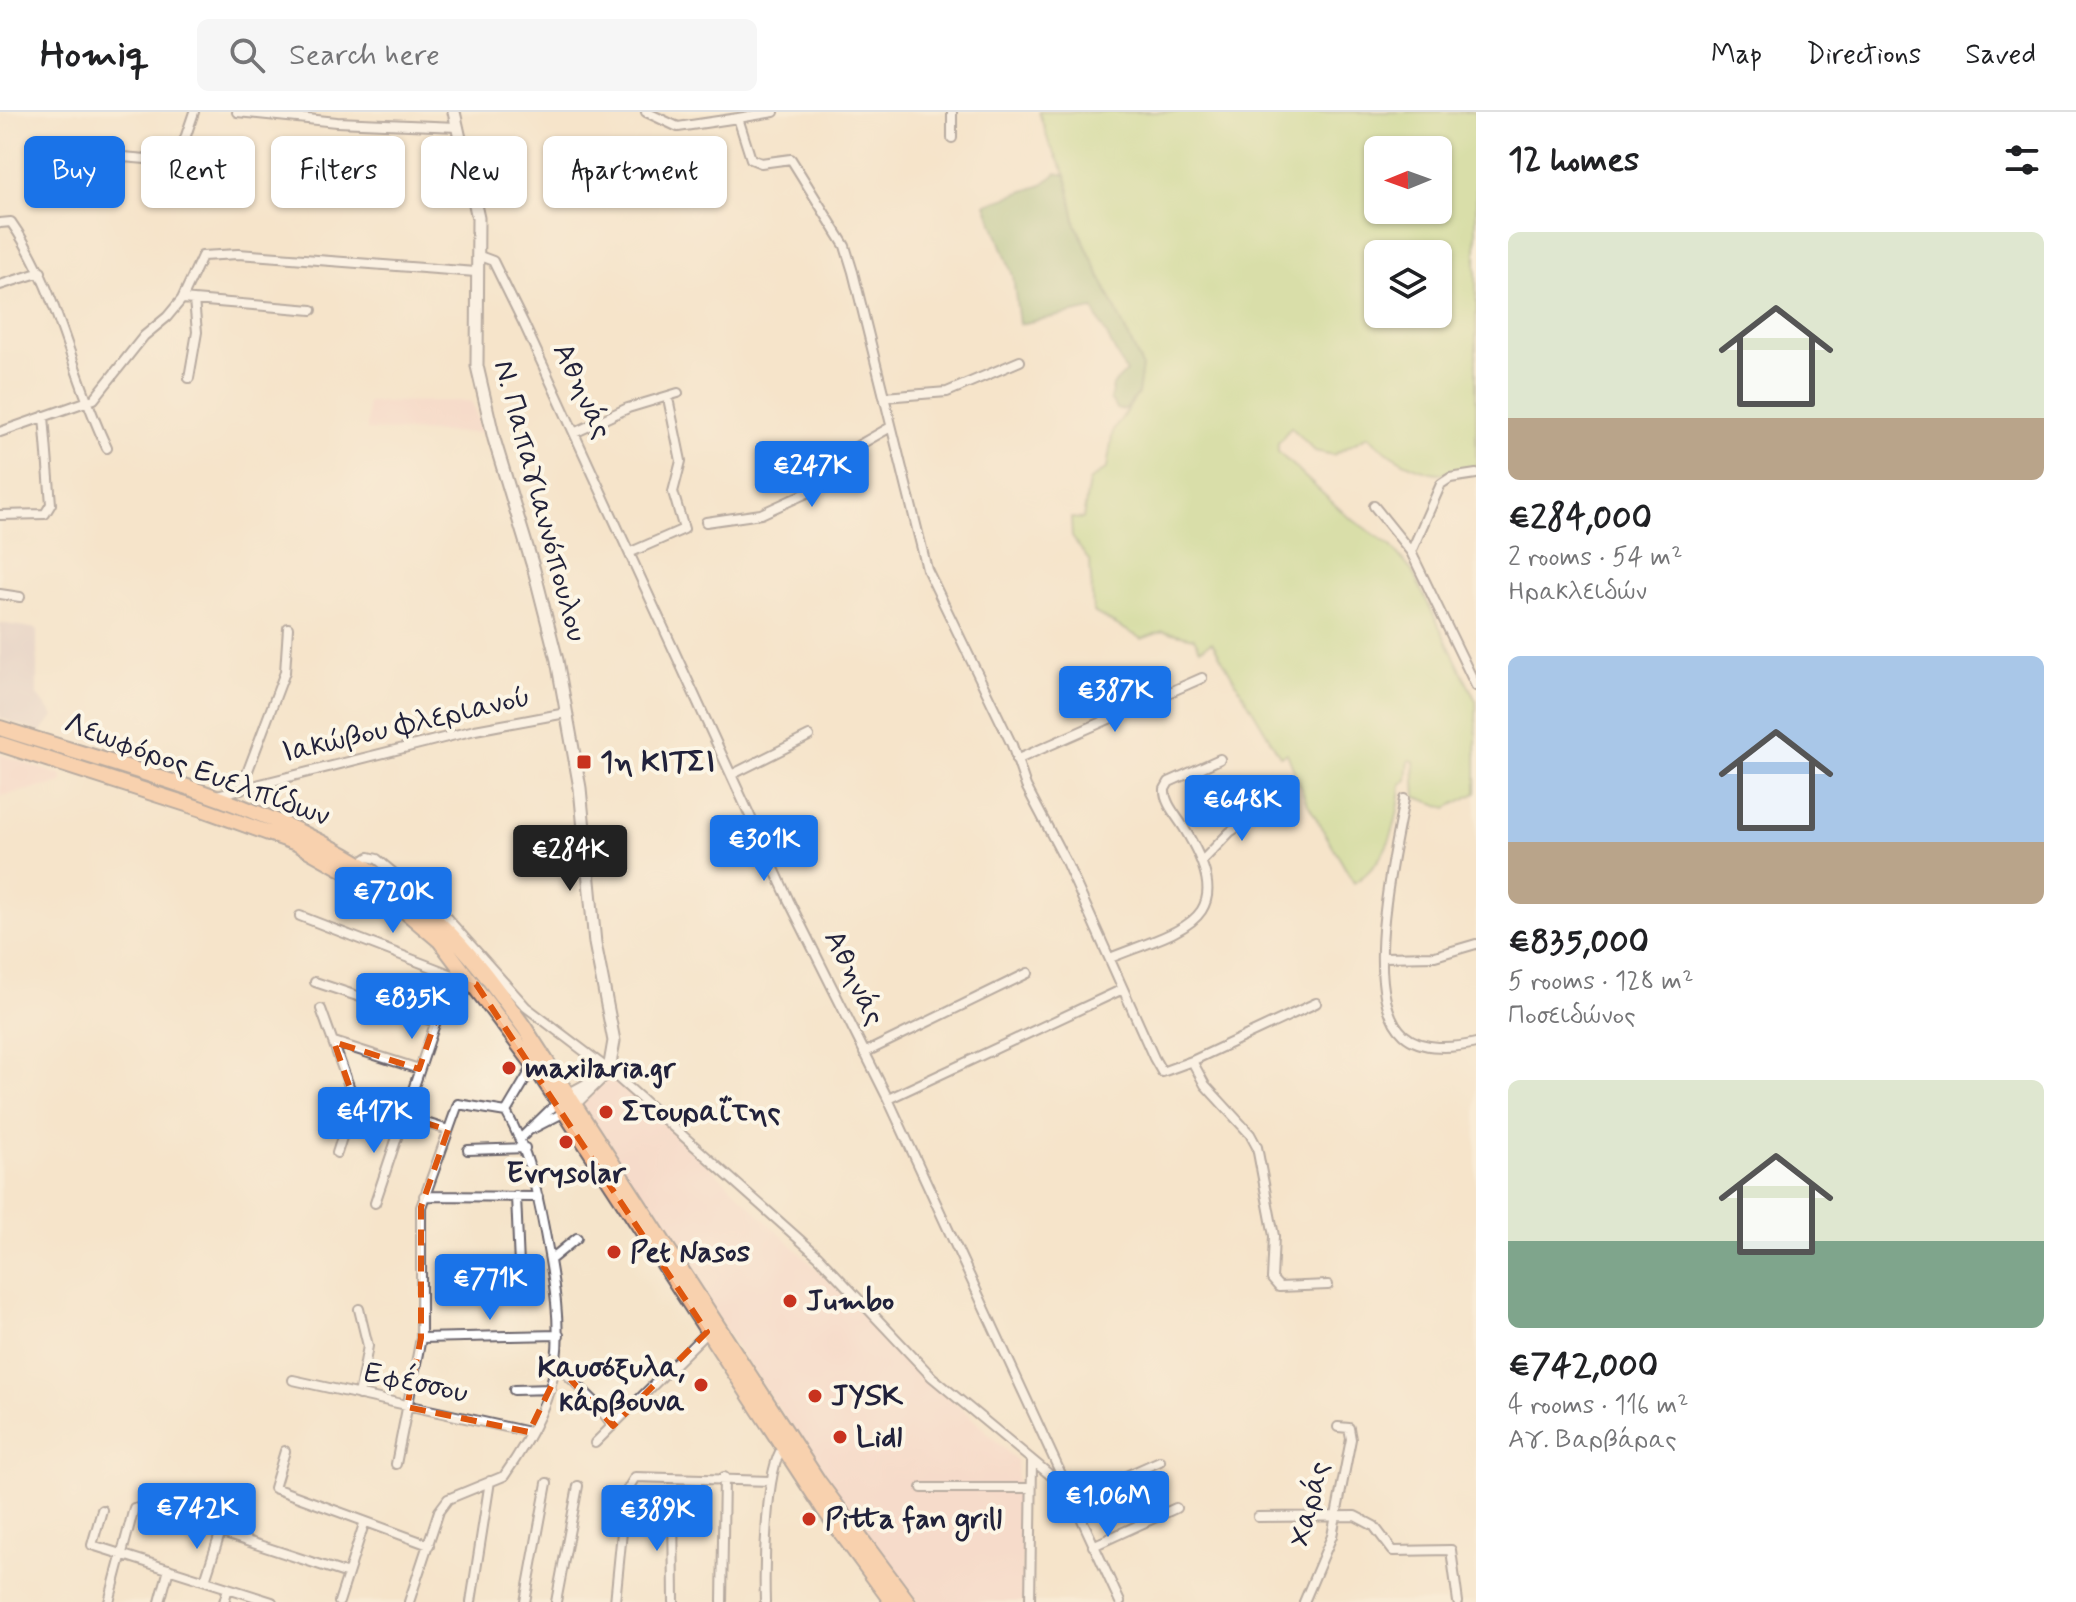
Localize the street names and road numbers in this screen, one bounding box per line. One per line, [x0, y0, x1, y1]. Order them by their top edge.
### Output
street label: Αθηνάς [543, 337, 621, 445]
street label: Ν. Παπαγιαννόπουλου [484, 356, 596, 646]
street label: Ιακώβου Φλεριανού [278, 677, 534, 773]
street label: Λεωφόρος Ευελπίδων [59, 704, 335, 836]
street label: Αθηνάς [814, 924, 894, 1032]
street label: Εφέσσου [361, 1353, 471, 1413]
street label: Χαράς [1281, 1457, 1339, 1551]

